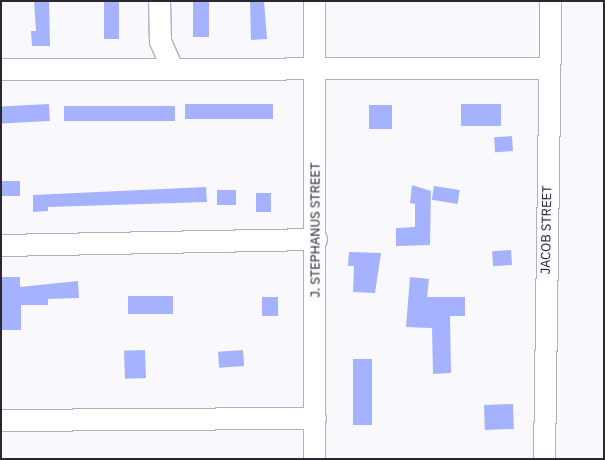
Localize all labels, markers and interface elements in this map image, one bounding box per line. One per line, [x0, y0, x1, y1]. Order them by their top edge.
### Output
street label: J. STEPHANUS STREET [308, 162, 324, 298]
street label: JACOB STREET [538, 185, 556, 275]

